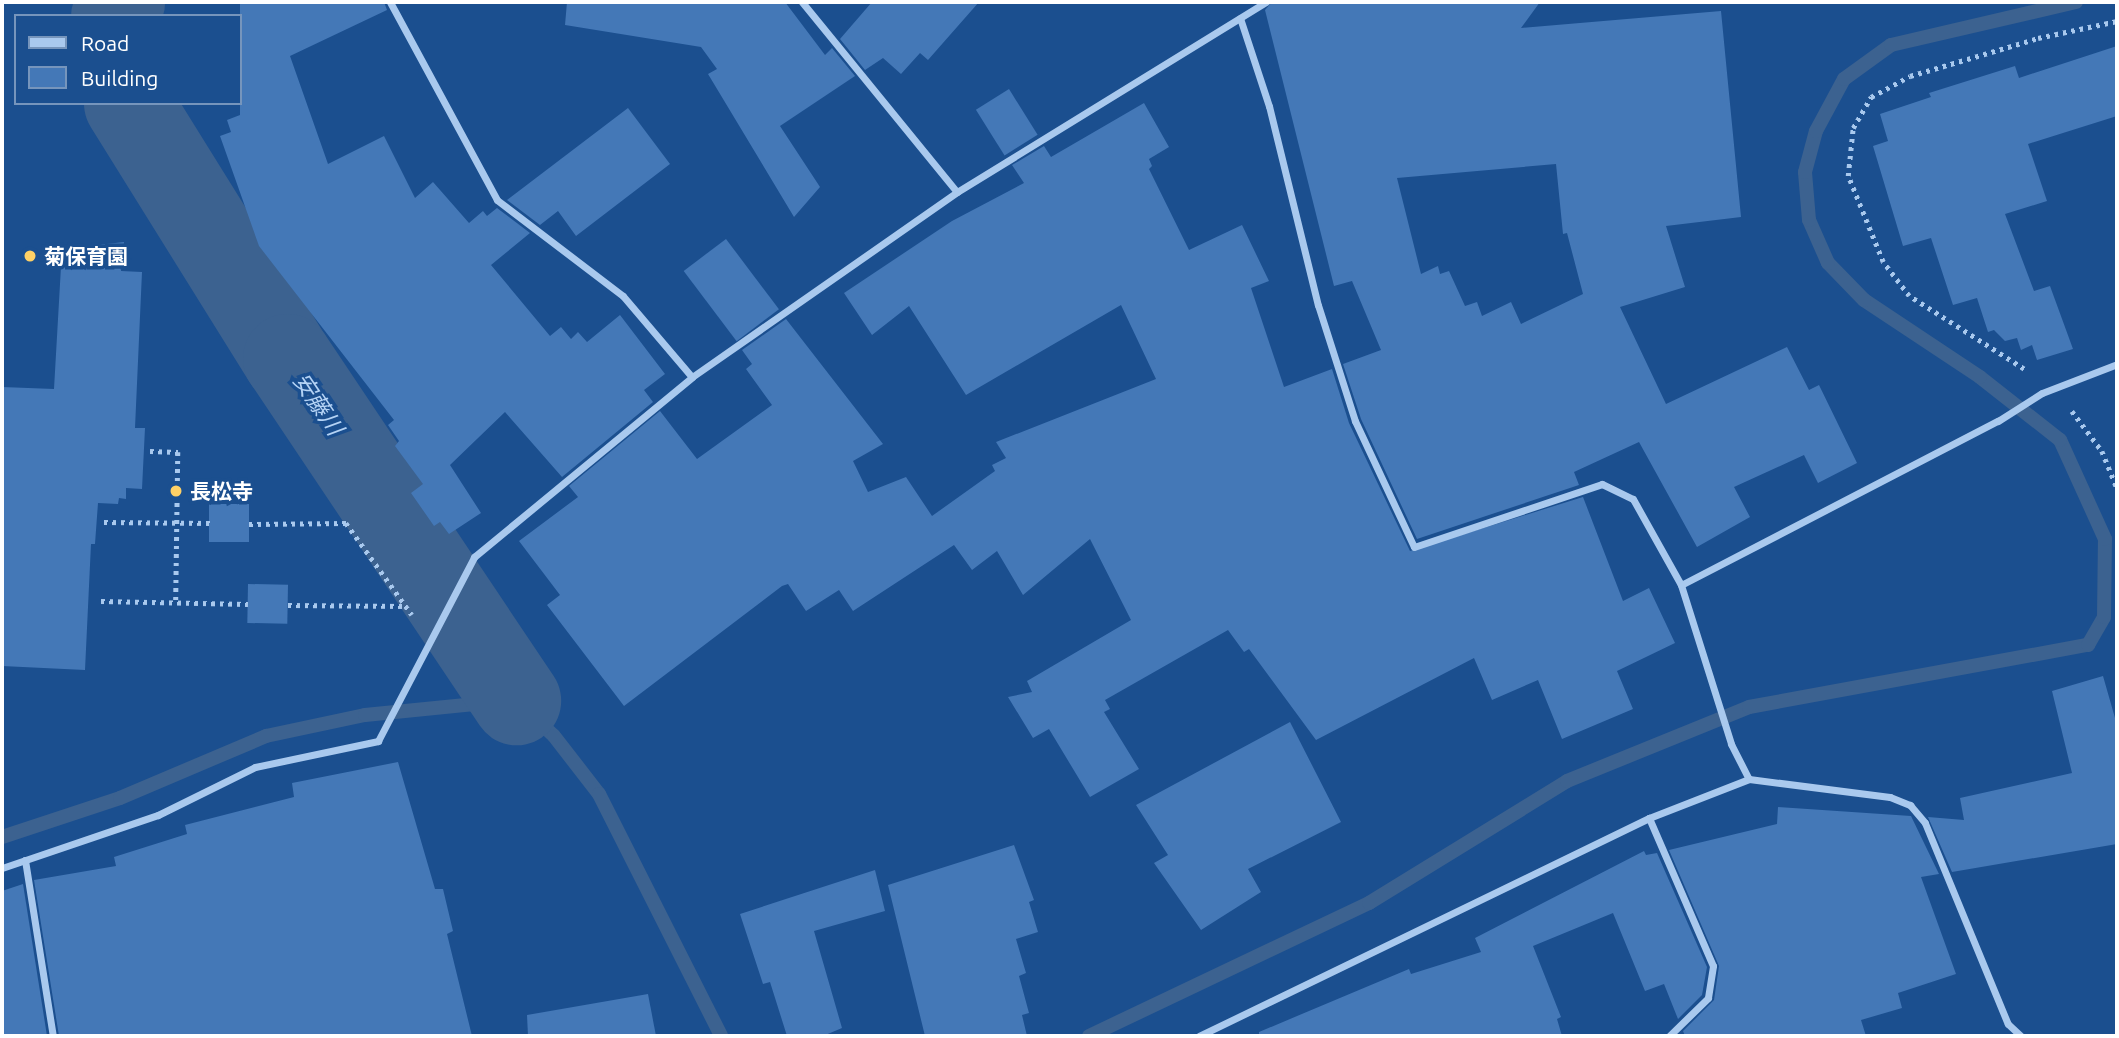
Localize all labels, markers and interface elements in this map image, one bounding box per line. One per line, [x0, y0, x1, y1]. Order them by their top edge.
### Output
legend [14, 14, 242, 105]
text: Road [81, 31, 129, 55]
text: Building [81, 66, 158, 90]
place label: 菊保育園 [44, 243, 128, 269]
marker: 菊保育園 [22, 248, 38, 264]
water label: 安藤川 [287, 368, 349, 440]
place label: 長松寺 [190, 478, 253, 504]
marker: 長松寺 [168, 483, 184, 499]

